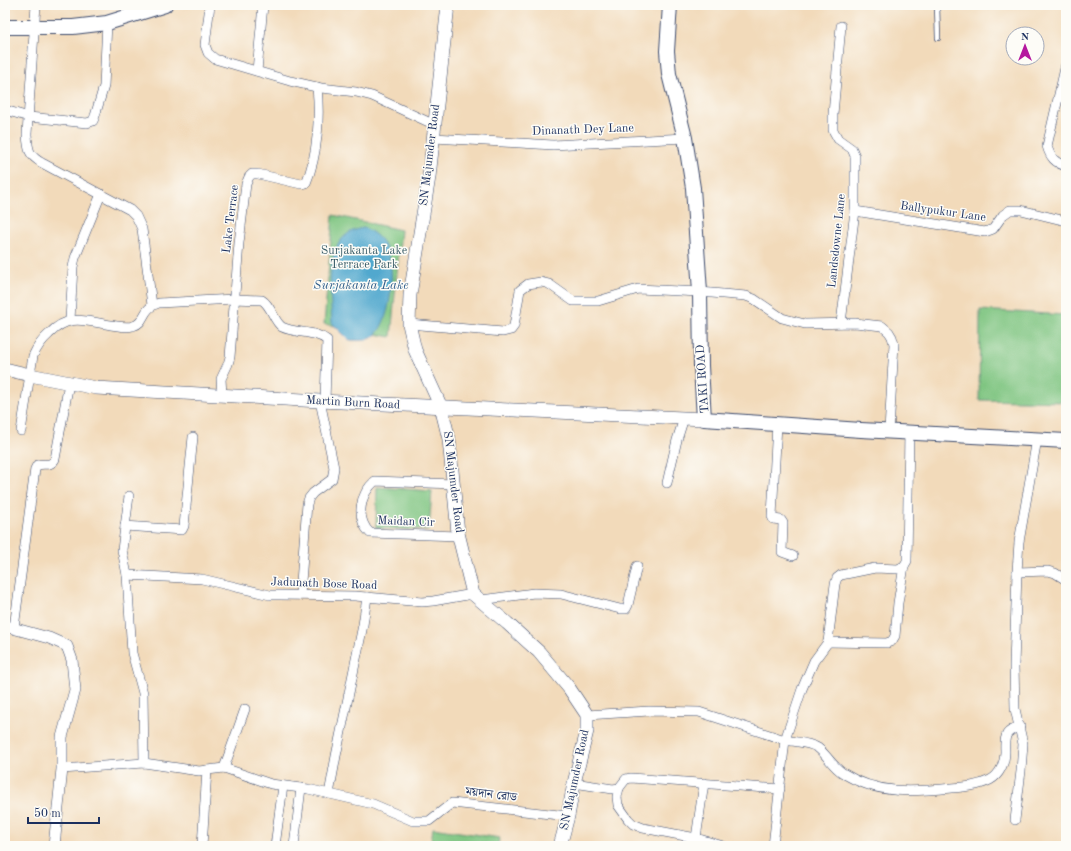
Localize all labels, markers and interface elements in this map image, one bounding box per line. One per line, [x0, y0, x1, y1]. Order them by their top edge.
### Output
north arrow [1005, 26, 1045, 66]
text: N [1021, 32, 1030, 43]
street label: SN Majumder Road [418, 103, 442, 207]
street label: Dinanath Dey Lane [532, 122, 635, 138]
street label: Lake Terrace [221, 184, 241, 254]
street label: Landsdowne Lane [826, 193, 848, 289]
street label: Ballypukur Lane [899, 200, 987, 224]
park label: Surjakanta Lake Terrace Park [321, 245, 408, 271]
water label: Surjakanta Lake [313, 279, 409, 292]
street label: TAKI ROAD [695, 344, 711, 414]
street label: Martin Burn Road [306, 395, 400, 411]
street label: SN Majumder Road [441, 430, 465, 534]
street label: Maidan Cir [377, 515, 435, 529]
street label: Jadunath Bose Road [271, 576, 377, 592]
street label: SN Majumder Road [558, 729, 592, 831]
street label: ময়দান রোড [464, 786, 518, 804]
scale bar [28, 799, 99, 825]
text: 50 m [34, 807, 61, 820]

